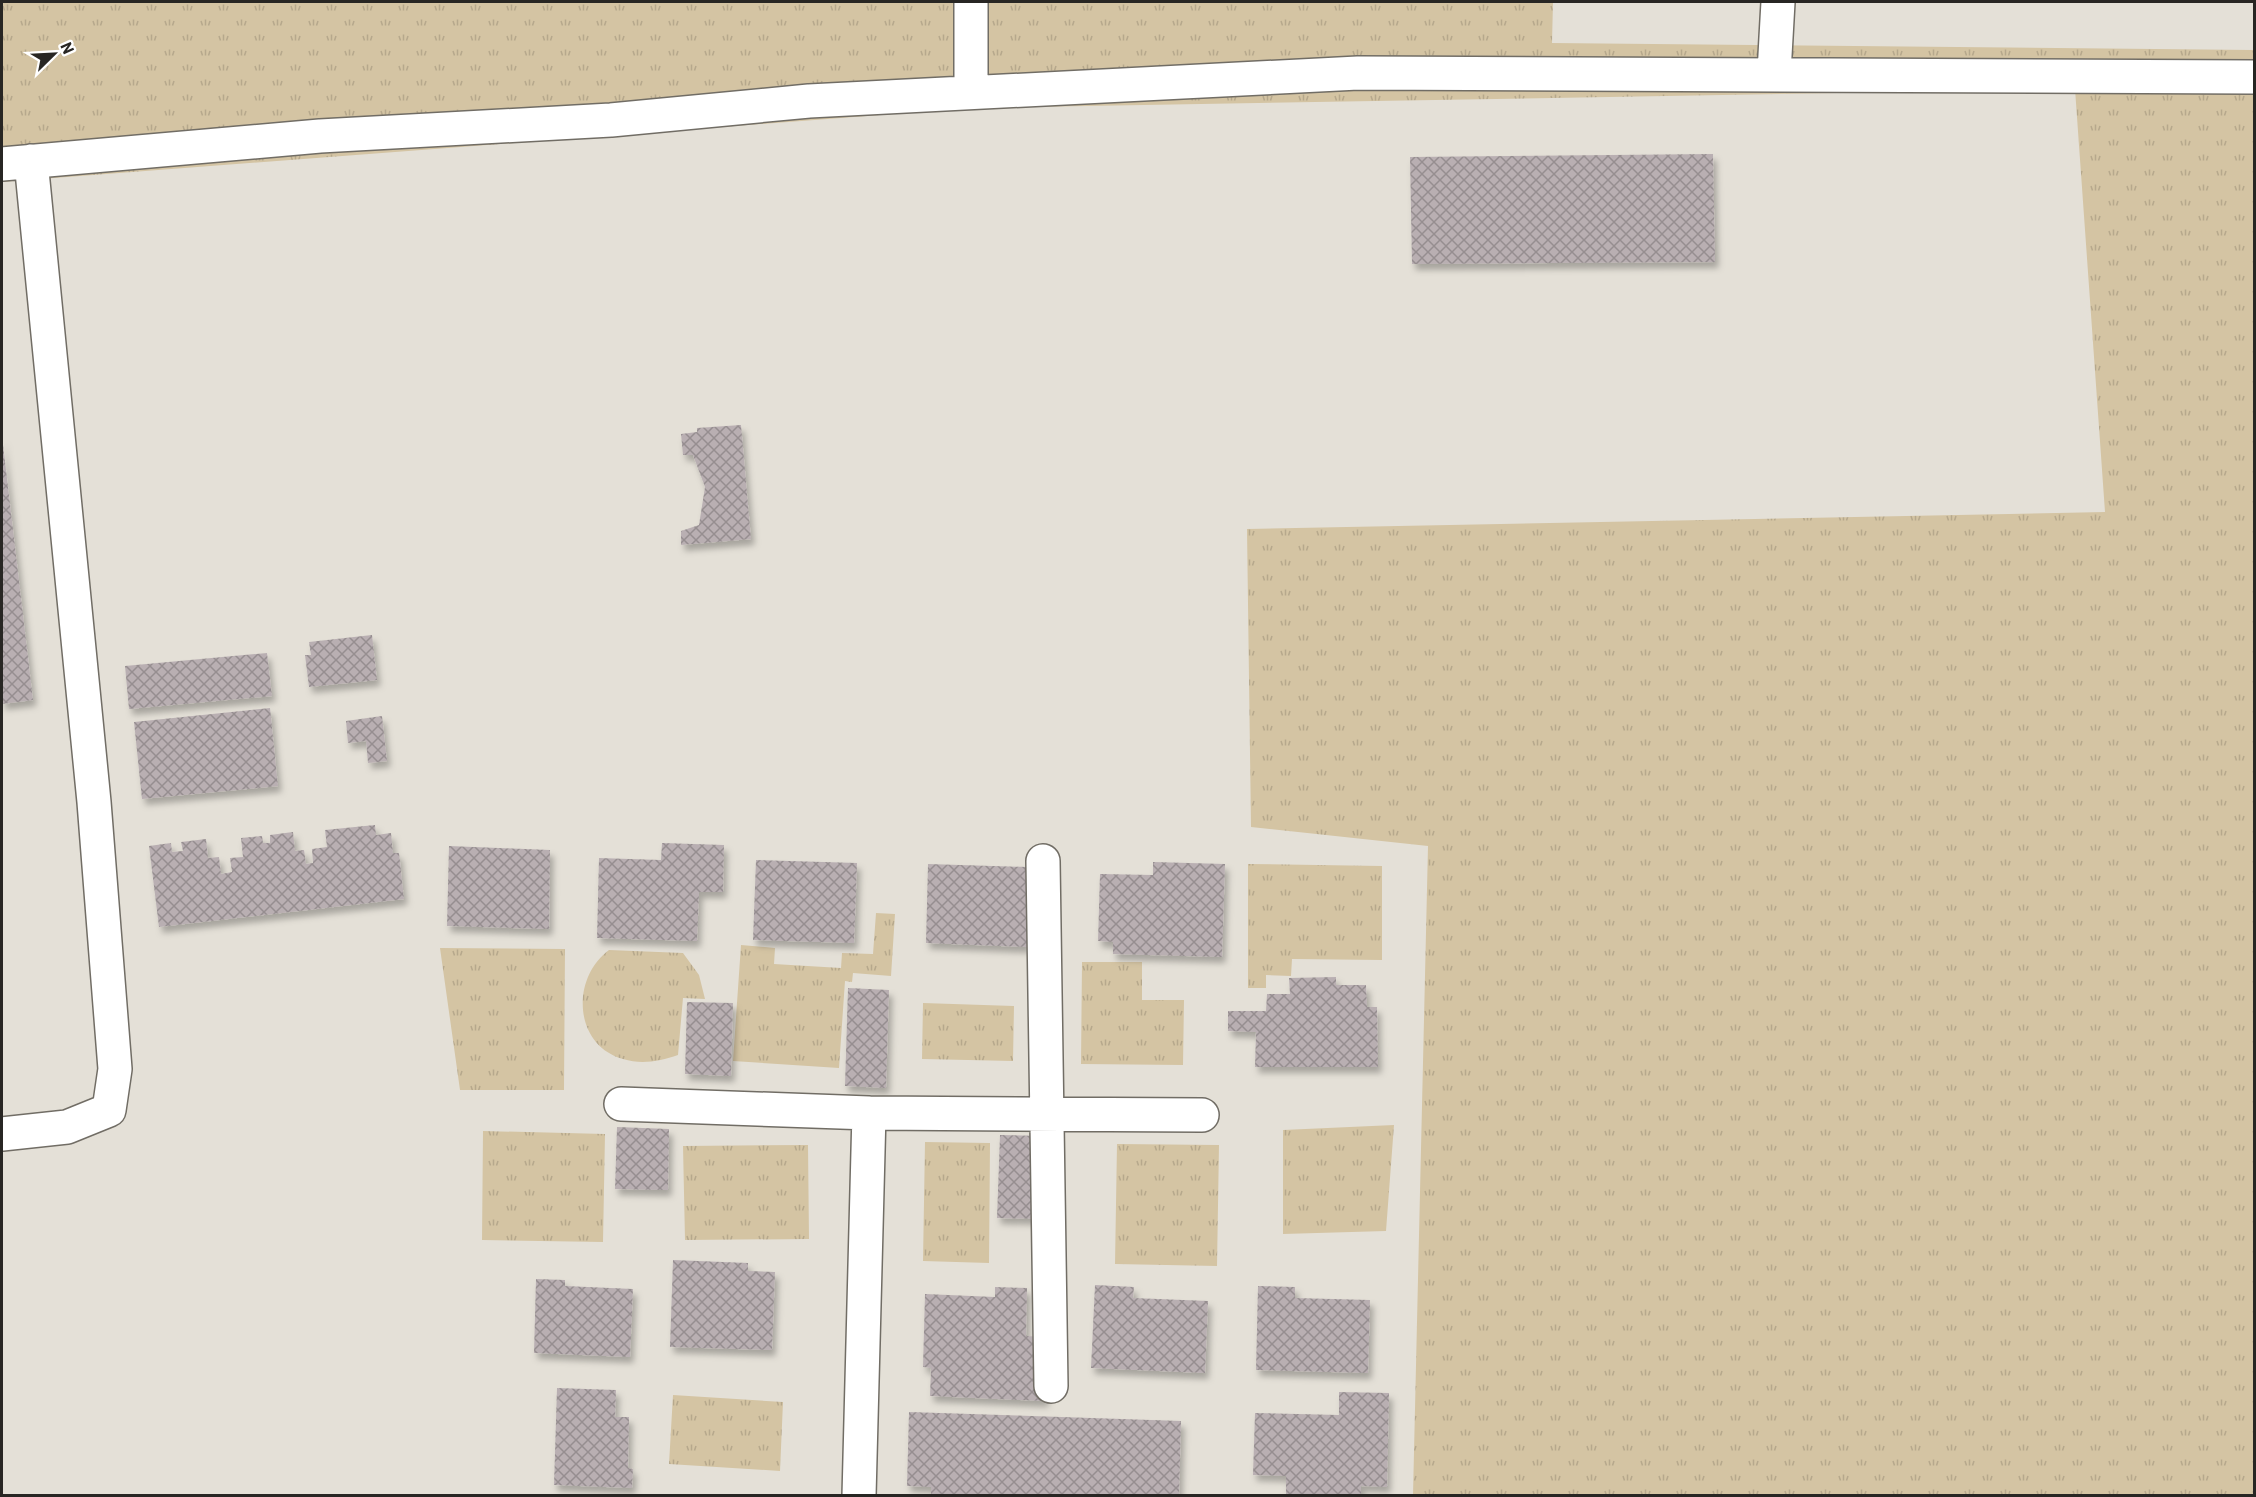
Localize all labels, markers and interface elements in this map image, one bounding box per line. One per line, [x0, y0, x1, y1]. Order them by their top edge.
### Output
north arrow [24, 24, 84, 84]
text: N [57, 39, 79, 56]

